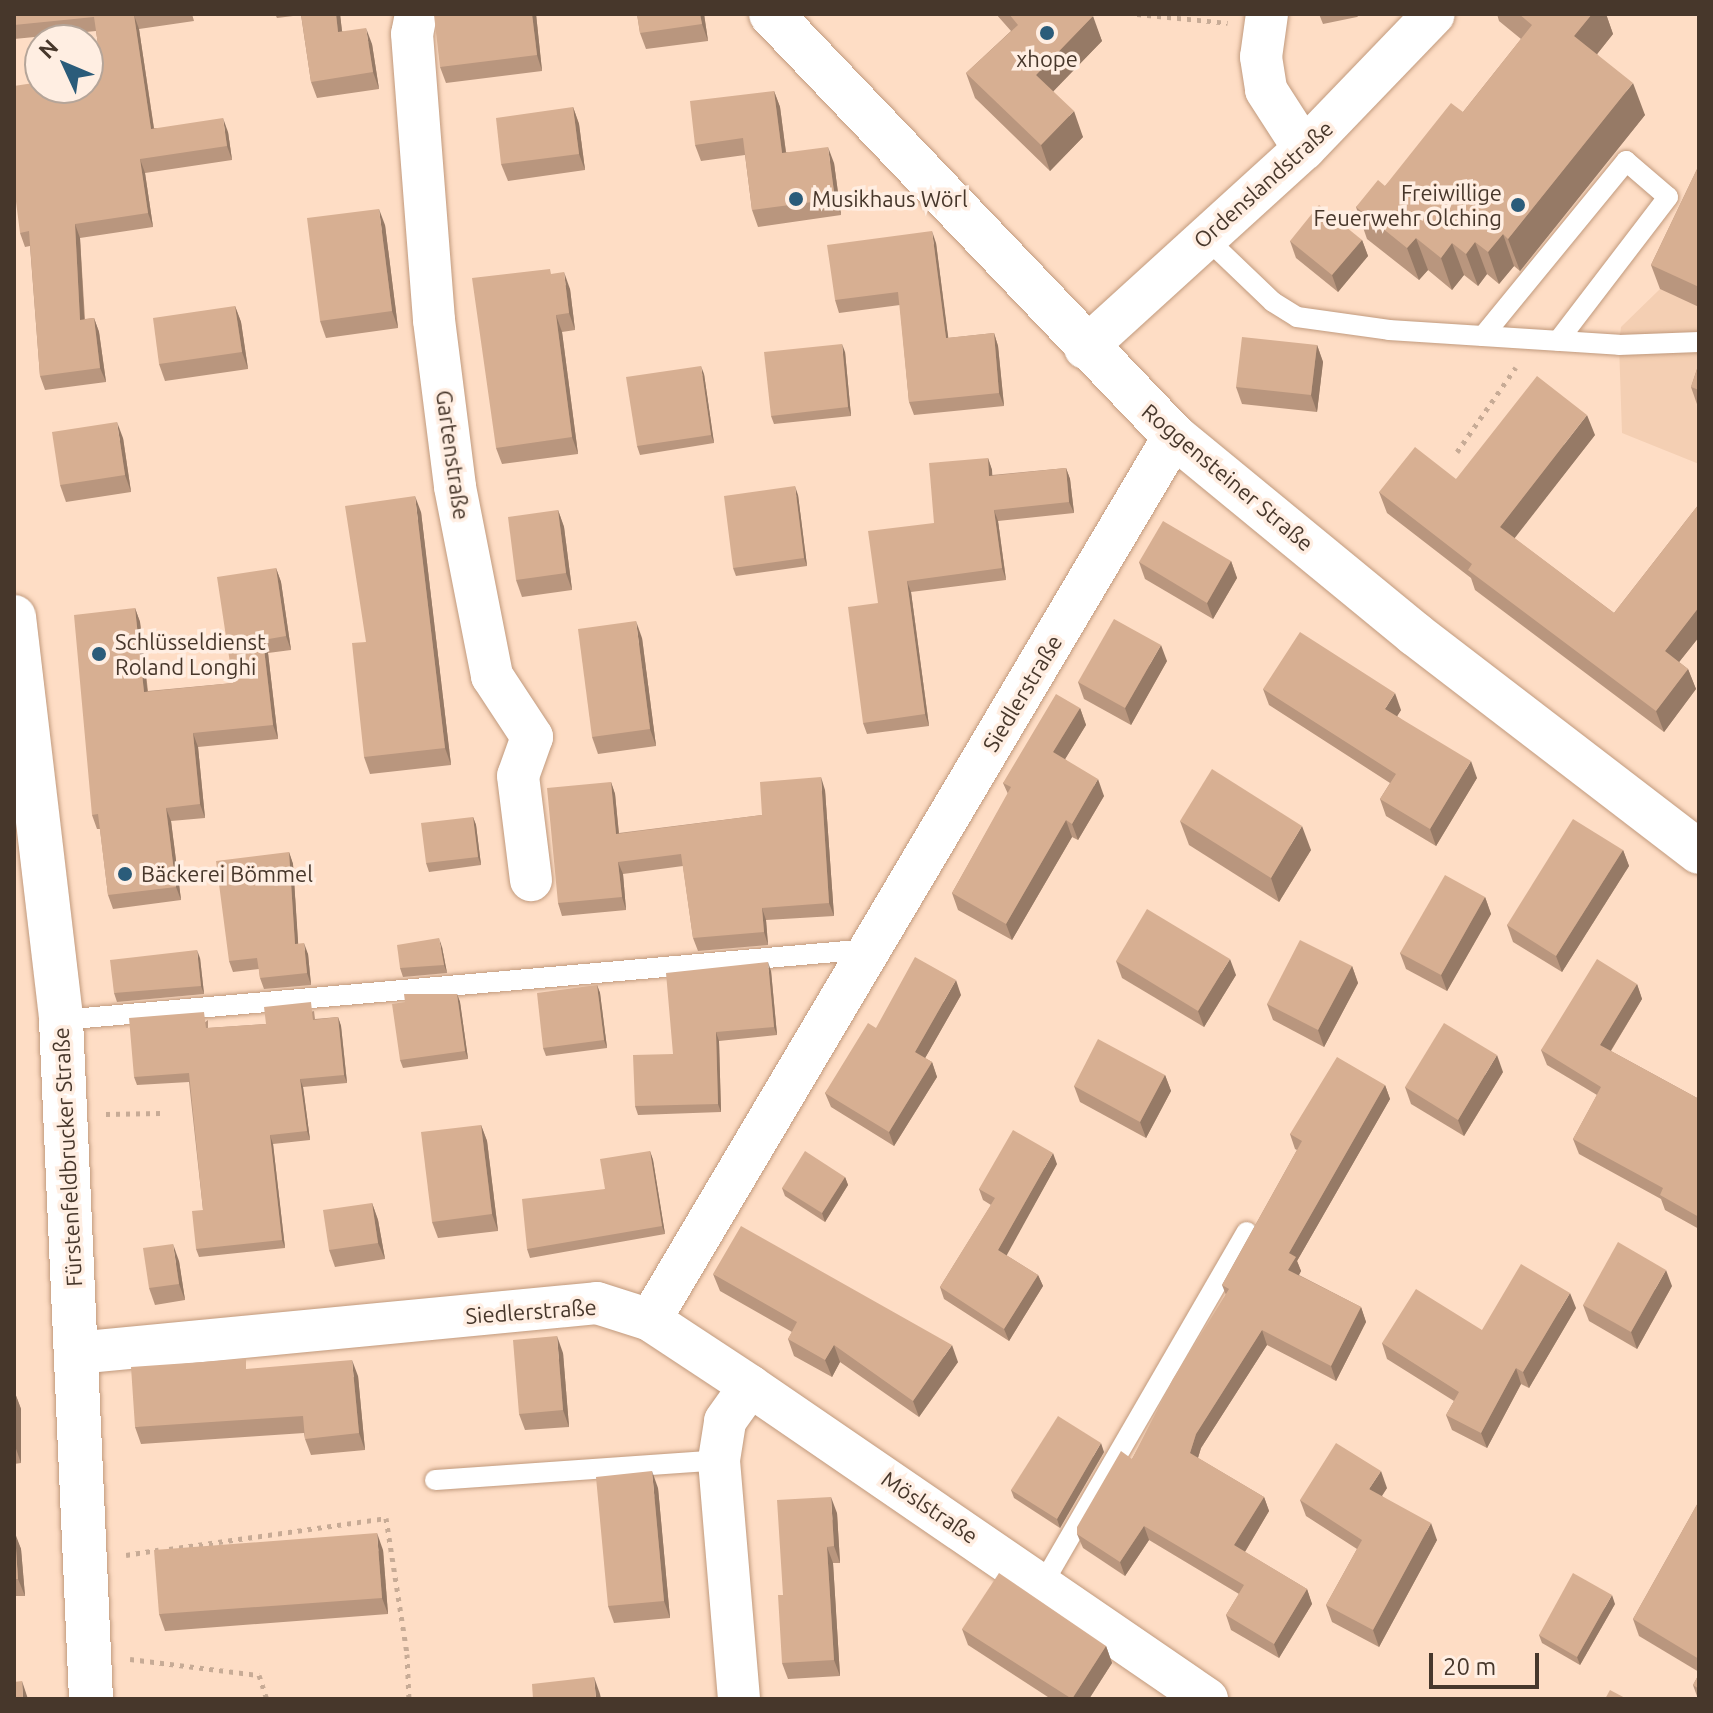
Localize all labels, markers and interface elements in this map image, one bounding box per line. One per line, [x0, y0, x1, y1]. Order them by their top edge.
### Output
north arrow [24, 24, 104, 104]
marker: xhope [1038, 24, 1056, 42]
text: N [33, 34, 63, 63]
place label: xhope [1016, 46, 1078, 72]
street label: Ordenslandstraße [1188, 115, 1338, 253]
place label: Freiwillige Feuerwehr Olching [1314, 179, 1502, 230]
place label: Musikhaus Wörl [812, 186, 968, 212]
marker: Musikhaus Wörl [787, 190, 805, 208]
marker: Freiwillige Feuerwehr Olching [1509, 196, 1527, 214]
street label: Gartenstraße [431, 388, 475, 522]
street label: Roggensteiner Straße [1137, 398, 1319, 556]
place label: Schlüsseldienst Roland Longhi [115, 628, 266, 680]
street label: Siedlerstraße [977, 630, 1067, 756]
marker: Schlüsseldienst Roland Longhi [90, 645, 108, 663]
place label: Bäckerei Bömmel [141, 861, 313, 887]
marker: Bäckerei Bömmel [116, 865, 134, 883]
street label: Fürstenfeldbrucker Straße [47, 1027, 87, 1287]
street label: Siedlerstraße [465, 1293, 597, 1329]
street label: Möslstraße [877, 1465, 983, 1549]
scale bar [1433, 1637, 1543, 1687]
text: 20 m [1443, 1653, 1496, 1680]

